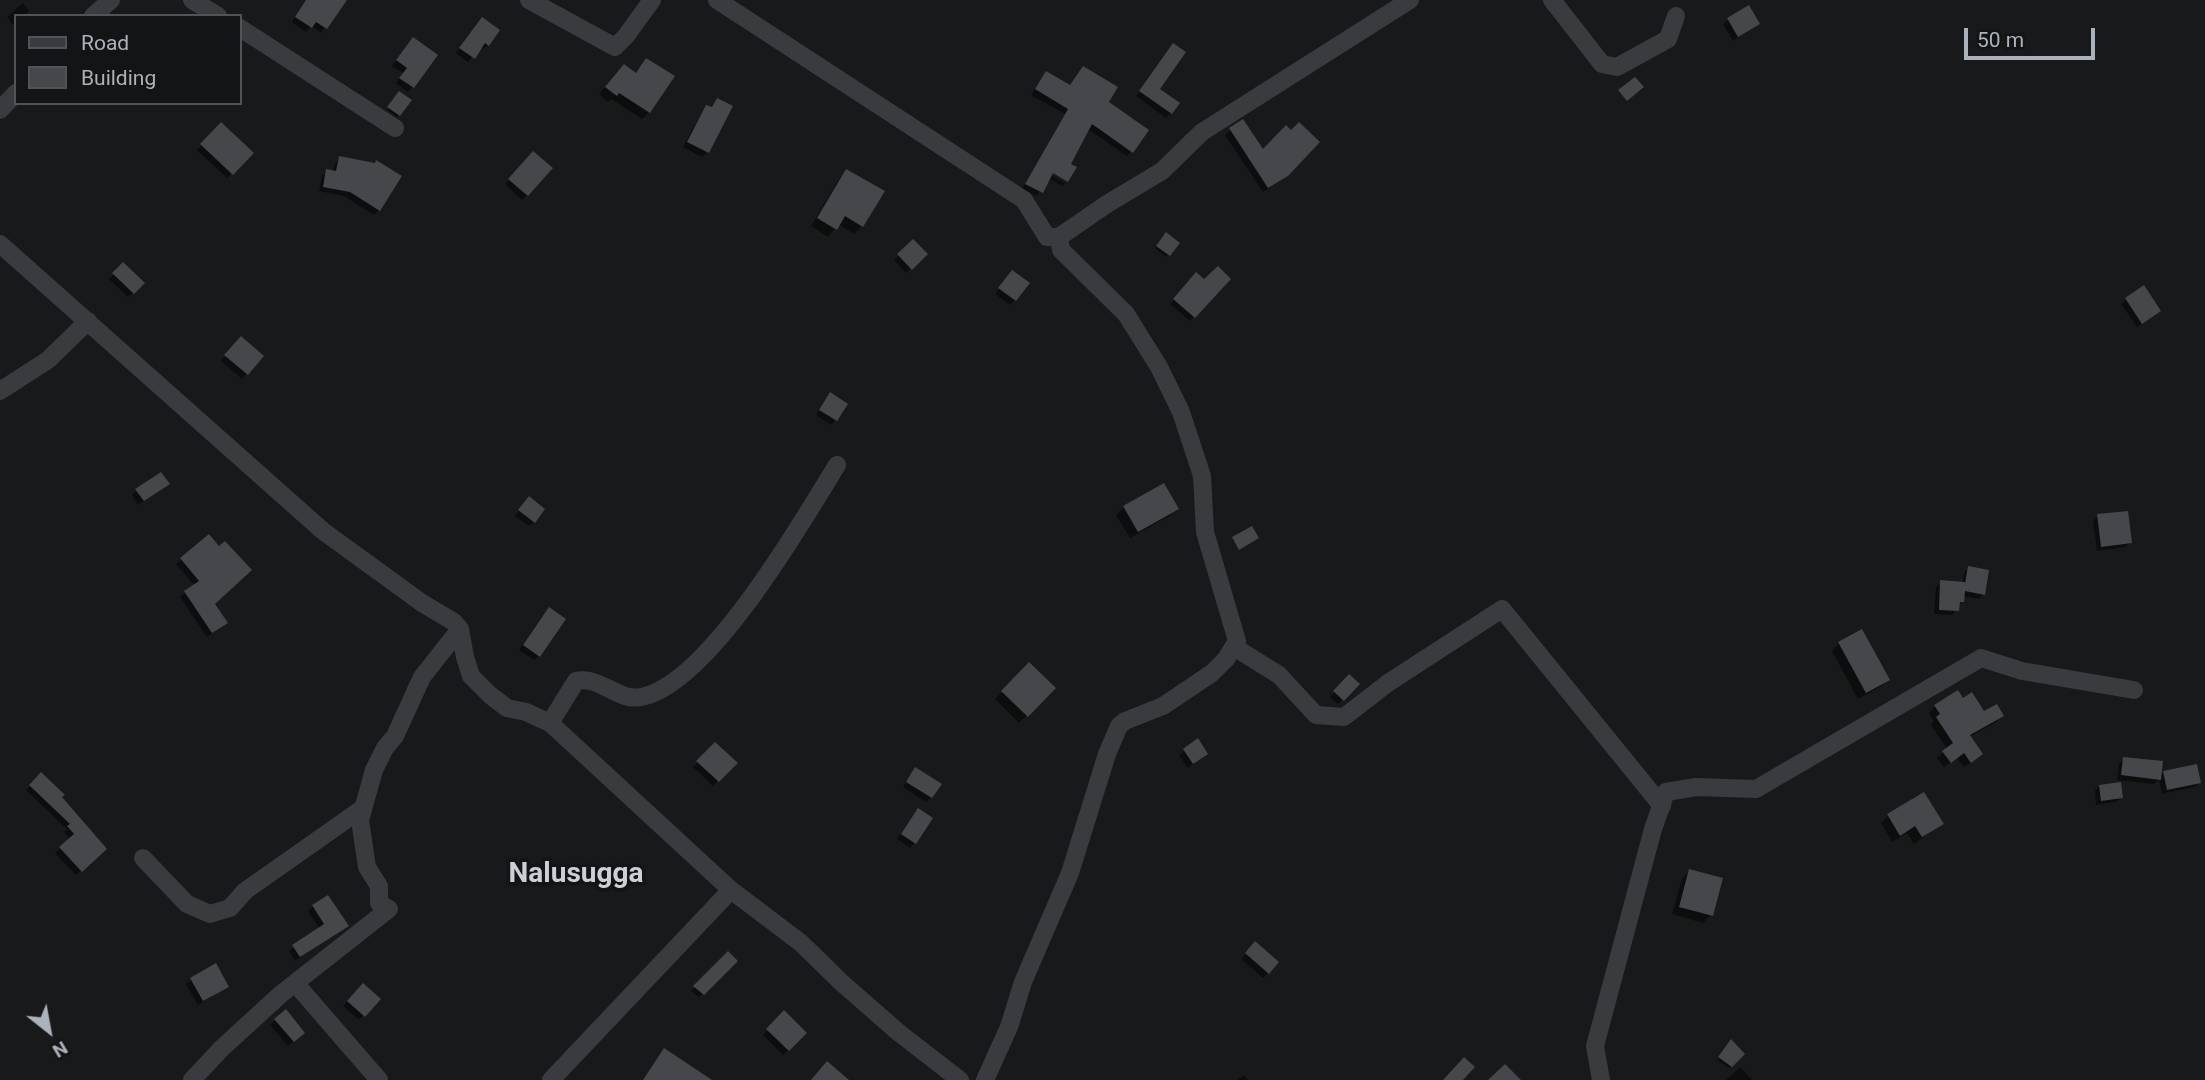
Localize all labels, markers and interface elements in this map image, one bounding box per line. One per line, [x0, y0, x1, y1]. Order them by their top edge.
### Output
legend [14, 14, 242, 105]
scale bar [1967, 14, 2098, 58]
text: 50 m [1977, 28, 2024, 52]
text: Road [81, 31, 129, 55]
text: Building [81, 66, 156, 90]
district label: Nalusugga [509, 858, 643, 892]
north arrow [14, 996, 84, 1066]
text: N [48, 1036, 72, 1063]

